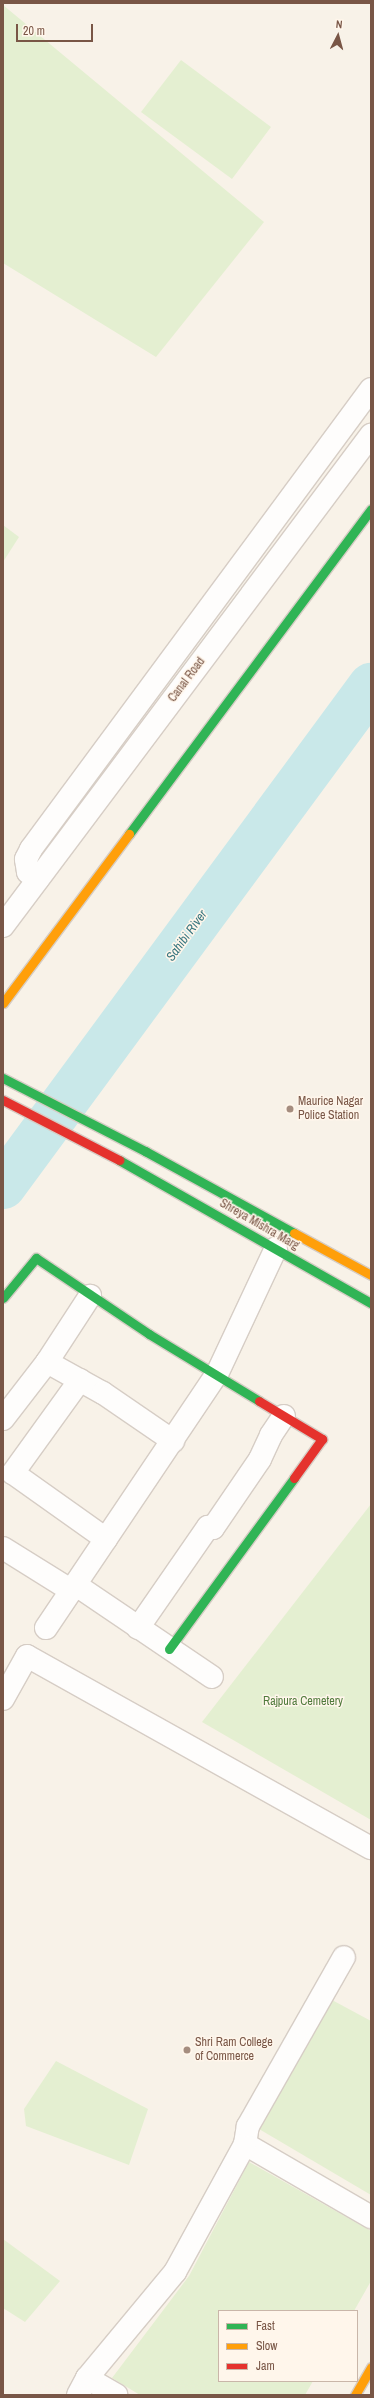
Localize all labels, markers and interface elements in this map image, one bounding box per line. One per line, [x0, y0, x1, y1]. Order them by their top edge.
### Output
scale bar [18, 16, 95, 42]
north arrow [318, 16, 358, 56]
text: N [335, 17, 343, 31]
text: 20 m [23, 23, 45, 39]
street label: Canal Road [166, 655, 208, 705]
water label: Sahibi River [163, 907, 211, 965]
place label: Maurice Nagar Police Station [298, 1095, 363, 1123]
marker: Maurice Nagar Police Station [285, 1104, 295, 1114]
street label: Shreya Mishra Marg [217, 1196, 301, 1254]
park label: Rajpura Cemetery [263, 1695, 343, 1709]
place label: Shri Ram College of Commerce [195, 2036, 273, 2064]
marker: Shri Ram College of Commerce [182, 2045, 192, 2055]
legend [218, 2310, 358, 2382]
text: Fast [256, 2318, 275, 2334]
text: Slow [256, 2338, 277, 2354]
text: Jam [256, 2358, 275, 2374]

